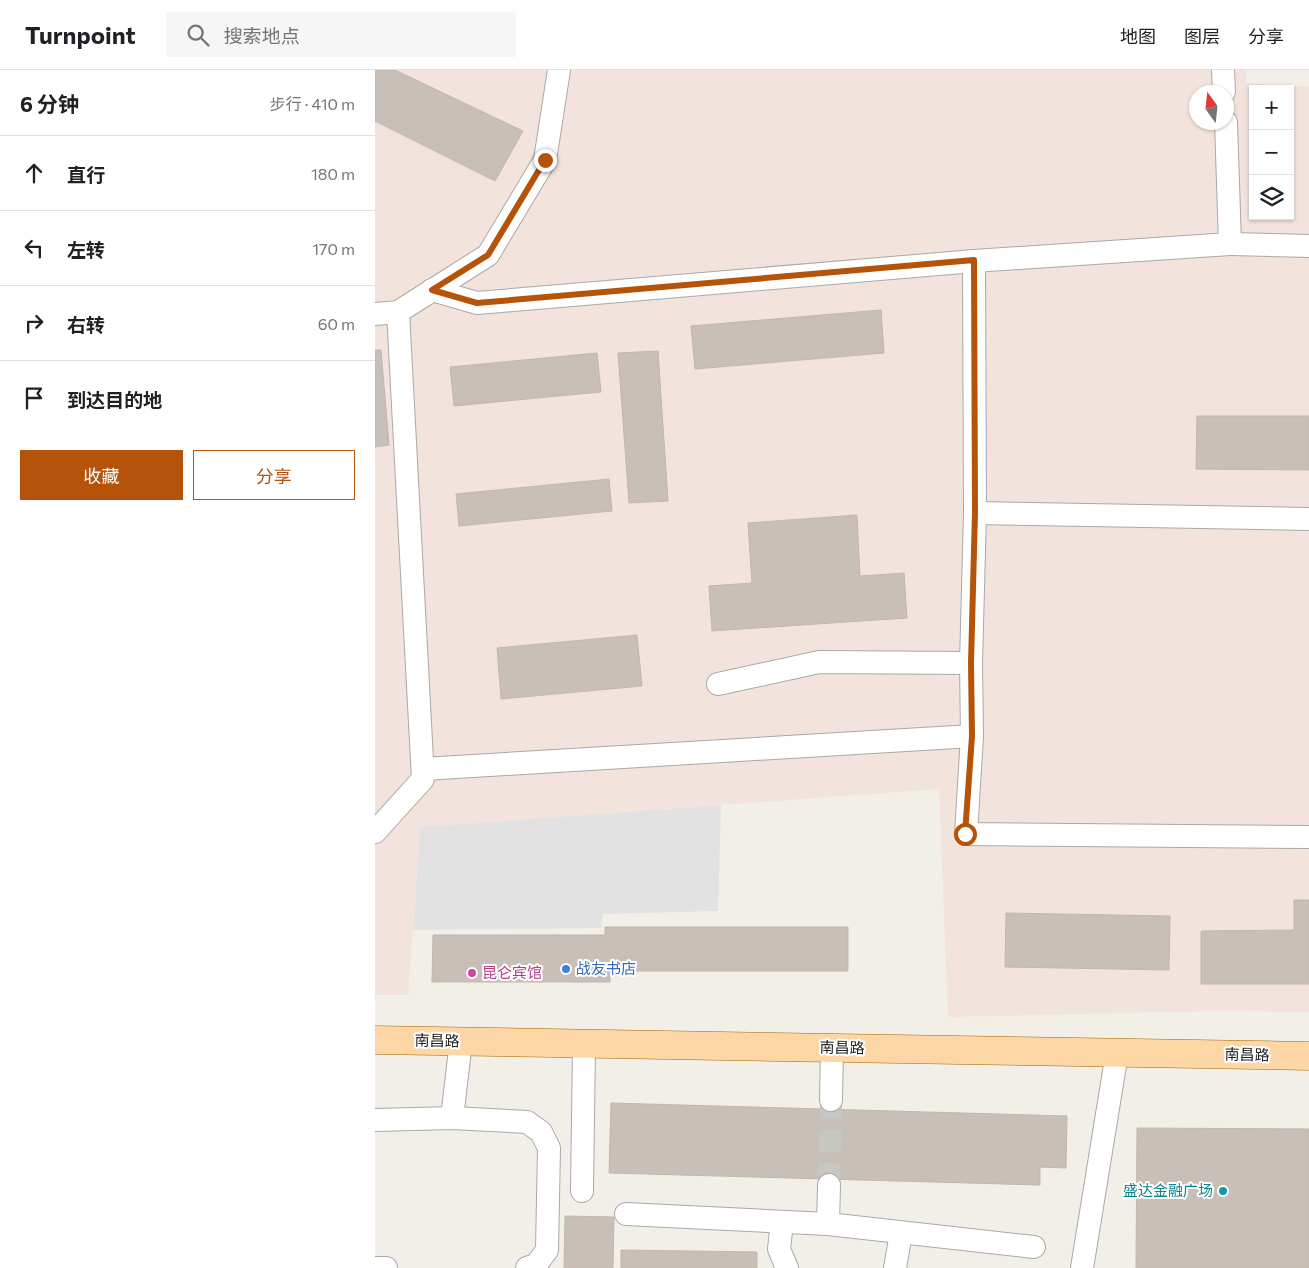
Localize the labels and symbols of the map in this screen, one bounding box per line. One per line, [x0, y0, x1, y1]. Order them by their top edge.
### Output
north arrow [1189, 85, 1234, 130]
route end [534, 149, 557, 172]
route start [954, 823, 977, 846]
place label: 战友书店 [576, 959, 636, 977]
place label: 昆仑宾馆 [482, 963, 542, 981]
marker: 战友书店 [560, 963, 572, 975]
marker: 昆仑宾馆 [466, 967, 478, 979]
street label: 南昌路 [414, 1031, 460, 1049]
street label: 南昌路 [819, 1038, 865, 1056]
street label: 南昌路 [1224, 1045, 1270, 1063]
place label: 盛达金融广场 [1123, 1181, 1213, 1199]
marker: 盛达金融广场 [1217, 1185, 1229, 1197]

